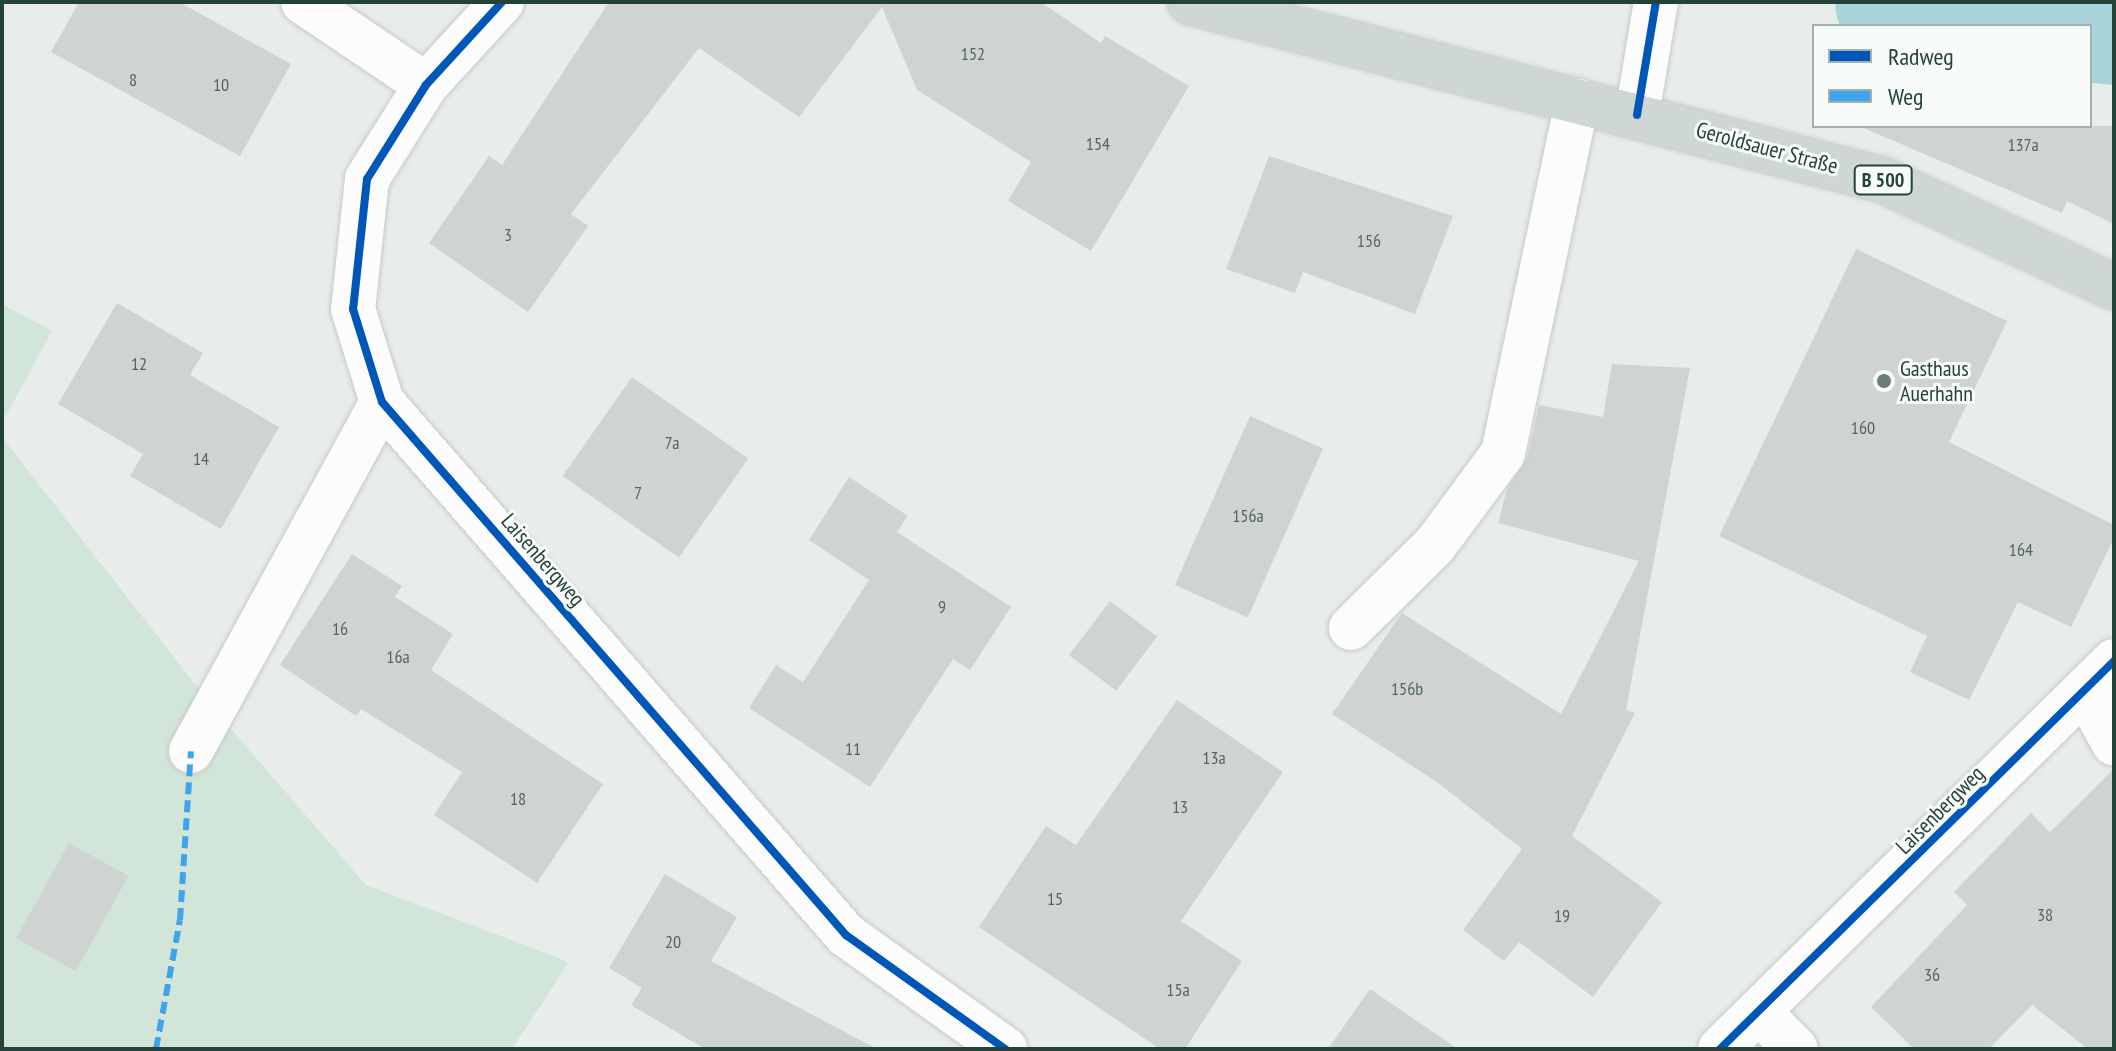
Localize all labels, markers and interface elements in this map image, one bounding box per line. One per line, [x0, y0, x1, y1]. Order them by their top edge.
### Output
legend [1812, 24, 2092, 128]
text: Radweg [1888, 41, 1954, 72]
house number: 152 [961, 43, 985, 65]
house number: 8 [129, 69, 137, 91]
house number: 10 [213, 74, 229, 96]
text: Weg [1888, 81, 1923, 112]
street label: Geroldsauer Straße [1693, 116, 1841, 180]
house number: 154 [1086, 133, 1110, 155]
house number: 137a [2007, 134, 2039, 156]
road number: B 500 [1853, 164, 1913, 196]
house number: 3 [504, 224, 512, 246]
house number: 156 [1357, 230, 1381, 252]
house number: 12 [131, 353, 147, 375]
place label: Gasthaus Auerhahn [1900, 355, 1973, 406]
marker: Gasthaus Auerhahn [1875, 372, 1893, 390]
house number: 160 [1851, 417, 1875, 439]
house number: 7a [664, 432, 680, 454]
house number: 14 [193, 448, 209, 470]
house number: 7 [634, 482, 642, 504]
house number: 156a [1232, 505, 1264, 527]
street label: Laisenbergweg [496, 508, 590, 612]
house number: 164 [2009, 539, 2033, 561]
house number: 9 [938, 596, 946, 618]
house number: 16 [332, 618, 348, 640]
house number: 16a [386, 646, 410, 668]
house number: 156b [1391, 678, 1423, 700]
house number: 11 [845, 738, 861, 760]
house number: 13a [1202, 747, 1226, 769]
street label: Laisenbergweg [1890, 760, 1990, 860]
house number: 18 [510, 788, 526, 810]
house number: 13 [1172, 796, 1188, 818]
house number: 15 [1047, 888, 1063, 910]
house number: 38 [2037, 904, 2053, 926]
house number: 19 [1554, 905, 1570, 927]
house number: 20 [665, 931, 681, 953]
house number: 36 [1924, 964, 1940, 986]
house number: 15a [1166, 979, 1190, 1001]

